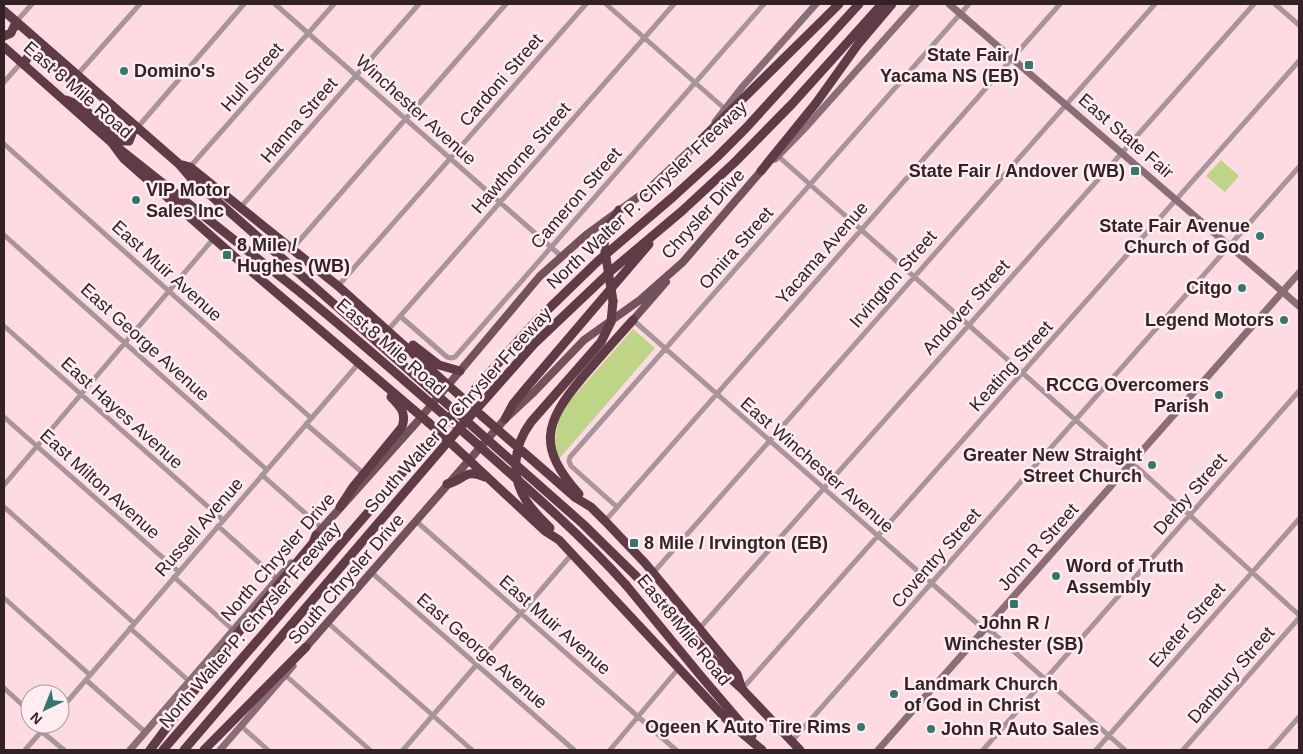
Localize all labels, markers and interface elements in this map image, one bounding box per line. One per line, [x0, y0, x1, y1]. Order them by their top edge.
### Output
street label: Cardoni Street [455, 30, 547, 130]
street label: East 8 Mile Road [20, 37, 136, 143]
street label: Hull Street [217, 39, 287, 115]
place label: State Fair / Yacama NS (EB) [880, 45, 1019, 86]
street label: Winchester Avenue [352, 51, 480, 169]
marker: State Fair / Yacama NS (EB) [1023, 59, 1035, 71]
place label: Domino's [134, 61, 215, 81]
marker: Domino's [118, 65, 130, 77]
street label: Hanna Street [257, 73, 341, 167]
street label: East State Fair [1075, 89, 1177, 183]
street label: North Walter P. Chrysler Freeway [543, 97, 751, 293]
street label: Hawthorne Street [468, 99, 574, 217]
street label: Cameron Street [527, 143, 625, 253]
place label: State Fair / Andover (WB) [909, 161, 1125, 181]
street label: Chrysler Drive [657, 165, 749, 263]
marker: State Fair / Andover (WB) [1129, 165, 1141, 177]
place label: VIP Motor Sales Inc [146, 180, 230, 221]
marker: VIP Motor Sales Inc [130, 194, 142, 206]
street label: Yacama Avenue [772, 198, 872, 308]
street label: Omira Street [695, 203, 777, 293]
street label: East Muir Avenue [108, 216, 226, 326]
place label: State Fair Avenue Church of God [1099, 216, 1250, 257]
street label: Irvington Street [845, 226, 941, 332]
marker: State Fair Avenue Church of God [1254, 230, 1266, 242]
place label: 8 Mile / Hughes (WB) [237, 235, 350, 276]
marker: 8 Mile / Hughes (WB) [221, 249, 233, 261]
street label: Andover Street [918, 256, 1014, 358]
place label: Citgo [1186, 278, 1232, 298]
street label: East George Avenue [77, 279, 213, 405]
marker: Citgo [1236, 282, 1248, 294]
street label: East 8 Mile Road [333, 294, 449, 400]
street label: South Walter P. Chrysler Freeway [361, 303, 555, 517]
place label: Legend Motors [1145, 310, 1274, 330]
marker: Legend Motors [1278, 314, 1290, 326]
street label: Keating Street [965, 317, 1057, 415]
street label: East Hayes Avenue [57, 353, 187, 473]
place label: RCCG Overcomers Parish [1046, 375, 1209, 416]
marker: RCCG Overcomers Parish [1213, 389, 1225, 401]
street label: East Winchester Avenue [737, 393, 897, 537]
street label: East Milton Avenue [36, 425, 164, 543]
place label: Greater New Straight Street Church [963, 445, 1142, 486]
street label: Derby Street [1149, 449, 1231, 539]
marker: Greater New Straight Street Church [1146, 459, 1158, 471]
street label: Russell Avenue [151, 474, 247, 580]
street label: North Chrysler Drive [217, 489, 339, 625]
street label: John R Street [994, 499, 1082, 595]
street label: Coventry Street [887, 504, 985, 612]
street label: South Chrysler Drive [284, 510, 408, 648]
street label: North Walter P. Chrysler Freeway [155, 518, 345, 732]
place label: 8 Mile / Irvington (EB) [644, 533, 828, 553]
marker: 8 Mile / Irvington (EB) [628, 537, 640, 549]
place label: Word of Truth Assembly [1066, 556, 1184, 597]
street label: East 8 Mile Road [633, 570, 735, 690]
marker: Word of Truth Assembly [1050, 570, 1062, 582]
street label: East Muir Avenue [495, 571, 615, 679]
street label: Exeter Street [1145, 579, 1229, 671]
street label: East George Avenue [413, 589, 551, 713]
marker: John R / Winchester (SB) [1008, 598, 1020, 610]
place label: John R / Winchester (SB) [945, 613, 1083, 654]
street label: Danbury Street [1184, 623, 1278, 727]
place label: Landmark Church of God in Christ [904, 674, 1058, 715]
north arrow [20, 684, 70, 734]
marker: Landmark Church of God in Christ [888, 688, 900, 700]
text: N [27, 709, 45, 728]
place label: Ogeen K Auto Tire Rims [645, 717, 851, 737]
place label: John R Auto Sales [941, 719, 1099, 739]
marker: Ogeen K Auto Tire Rims [855, 721, 867, 733]
marker: John R Auto Sales [925, 723, 937, 735]

